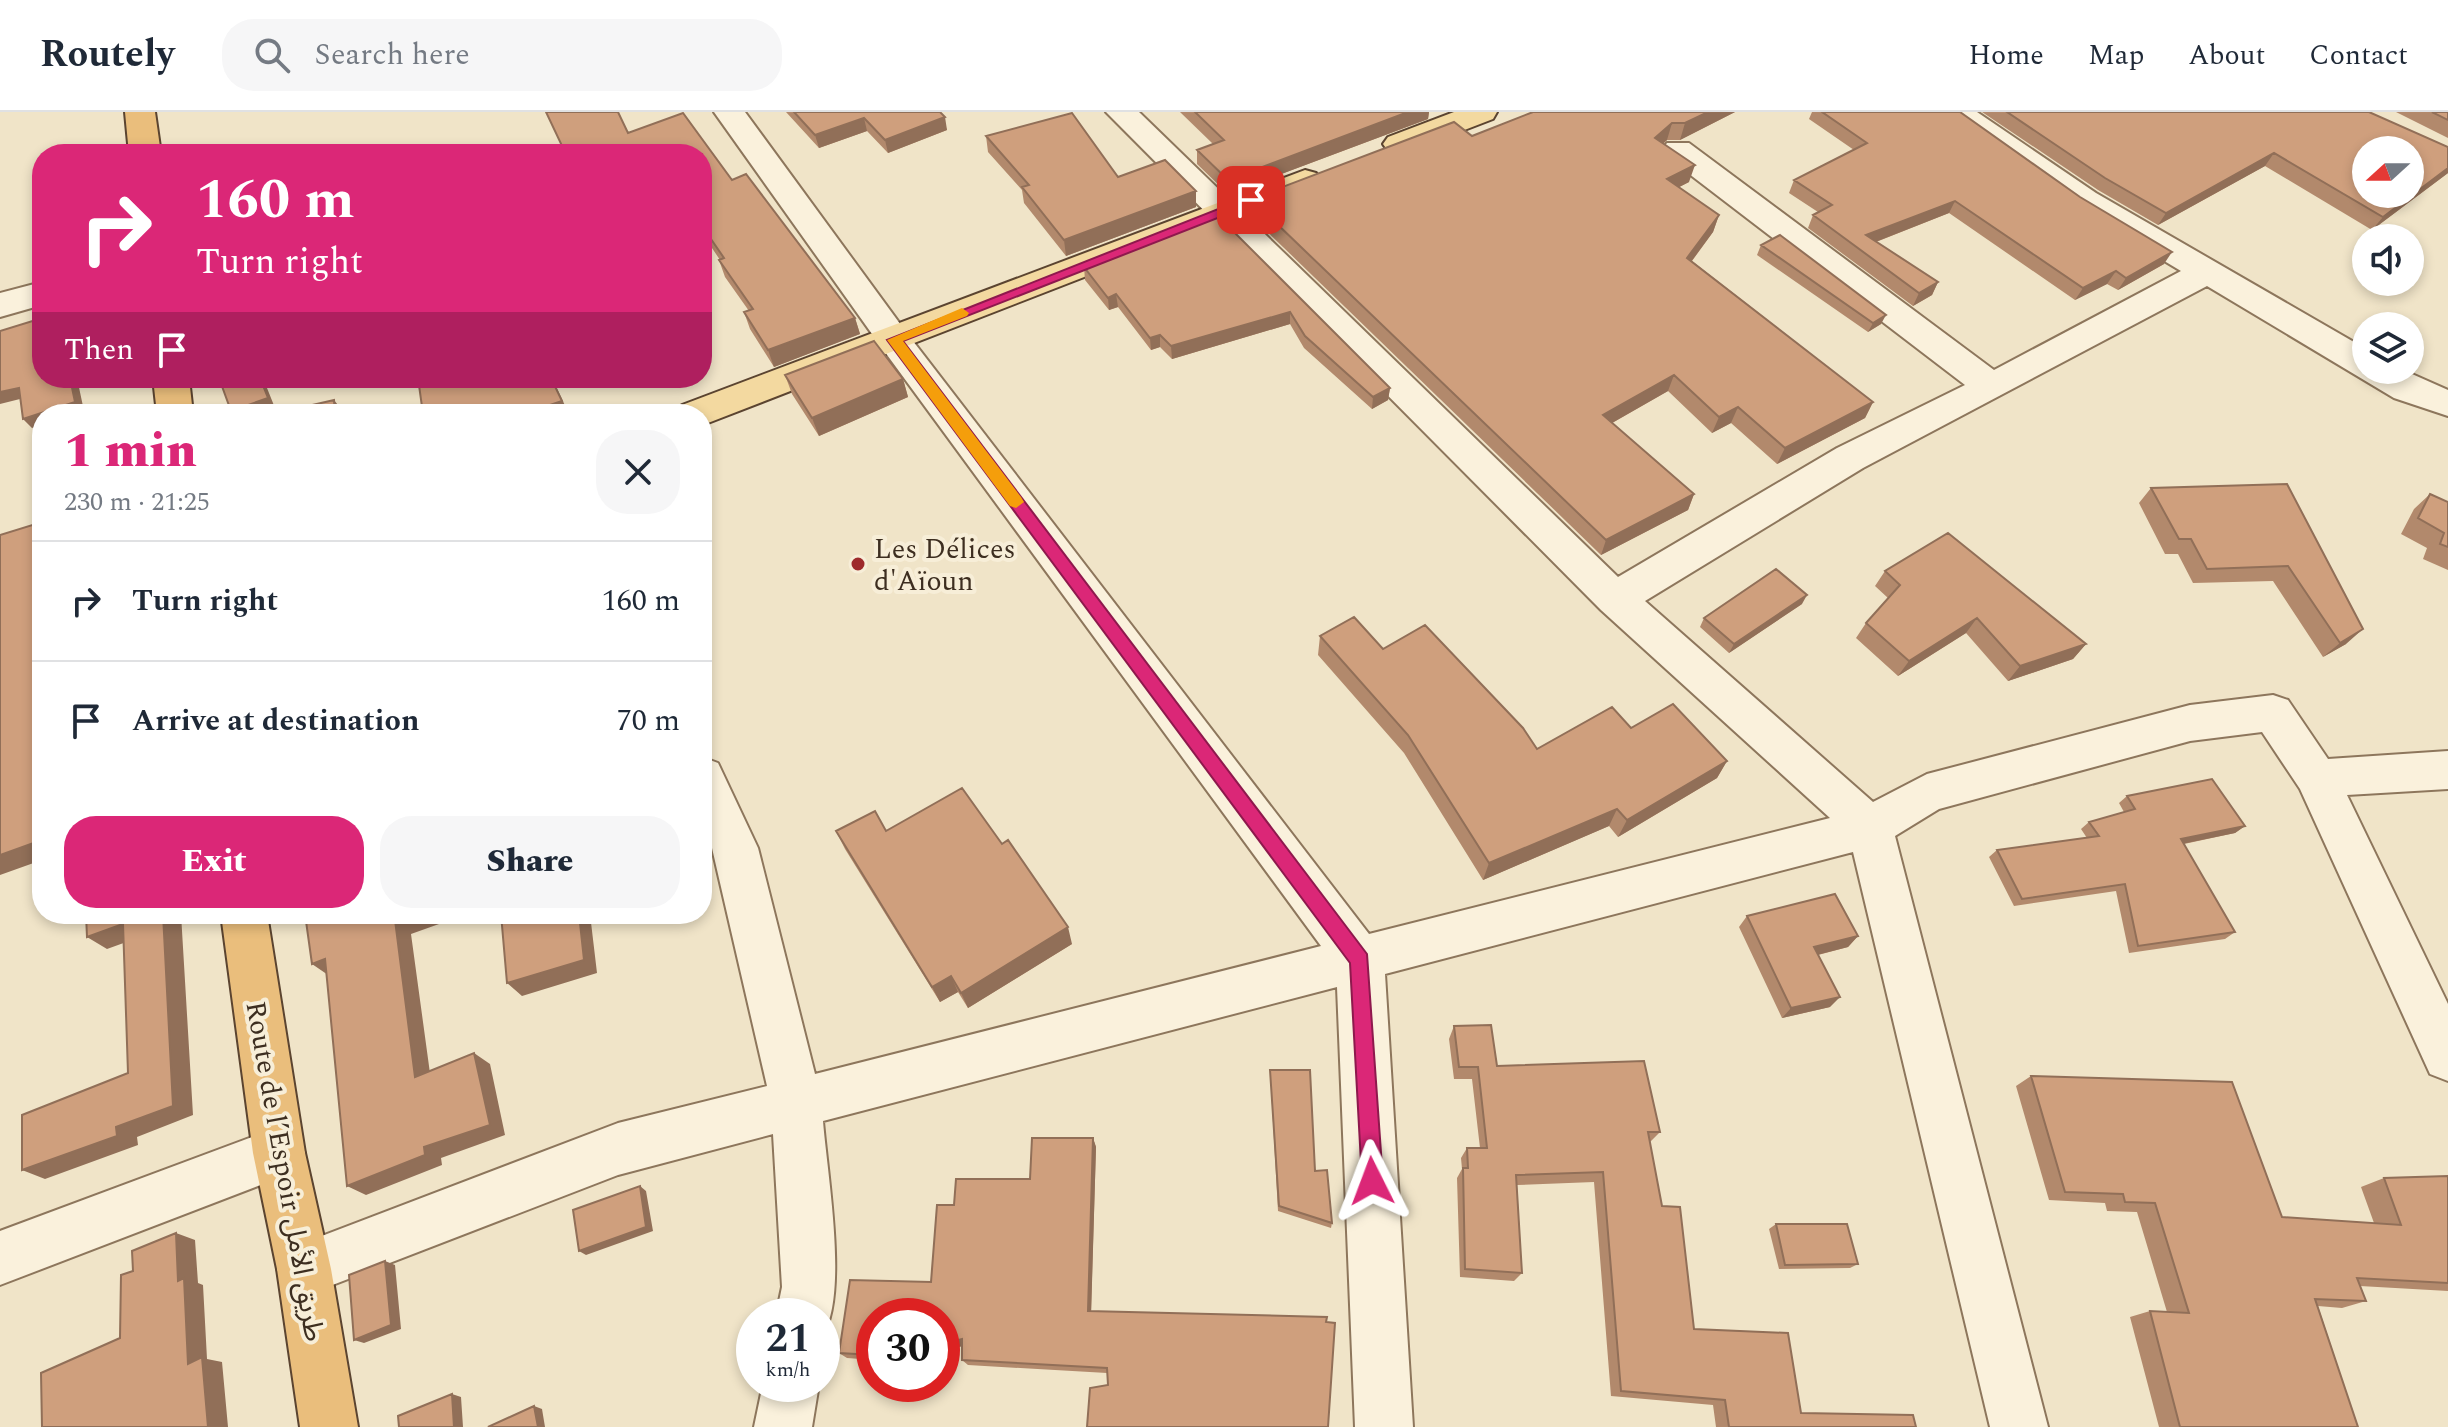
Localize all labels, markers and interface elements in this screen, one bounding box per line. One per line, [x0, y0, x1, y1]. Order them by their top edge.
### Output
search box [222, 19, 782, 91]
text: Routely [40, 26, 174, 84]
text: Search here [314, 32, 470, 78]
icon: search [250, 33, 294, 77]
text: Home [1968, 34, 2044, 77]
text: Map [2088, 34, 2144, 77]
text: About [2188, 34, 2265, 77]
text: Contact [2309, 34, 2408, 77]
north arrow [2352, 136, 2424, 208]
map controls [2352, 136, 2424, 384]
text: 160 m [196, 158, 355, 243]
pin [1217, 166, 1285, 234]
icon: right [64, 176, 168, 280]
icon: arrive [1229, 178, 1273, 222]
button: sound [2352, 224, 2424, 296]
text: Turn right [196, 235, 363, 290]
button: layers [2352, 312, 2424, 384]
text: Then [64, 327, 134, 373]
icon: arrive [150, 328, 194, 372]
text: 1 min [64, 415, 197, 488]
button: close [596, 430, 680, 514]
text: 230 m · 21:25 [64, 482, 210, 522]
place label: Les Délices d'Aïoun [874, 528, 1016, 603]
marker: Les Délices d'Aïoun [849, 555, 867, 573]
text: Turn right [132, 578, 278, 624]
text: 160 m [602, 578, 680, 624]
icon: right [64, 579, 108, 623]
text: Arrive at destination [132, 698, 419, 744]
text: 70 m [617, 698, 680, 744]
icon: arrive [64, 699, 108, 743]
button: Exit [64, 816, 364, 908]
button: Share [380, 816, 680, 908]
street label: Route de l’Espoir طريق الأمل [233, 998, 336, 1345]
position arrow [1330, 1139, 1414, 1223]
speed limit sign: 30 [856, 1298, 960, 1402]
text: 21 [766, 1309, 810, 1370]
text: km/h [766, 1355, 811, 1385]

